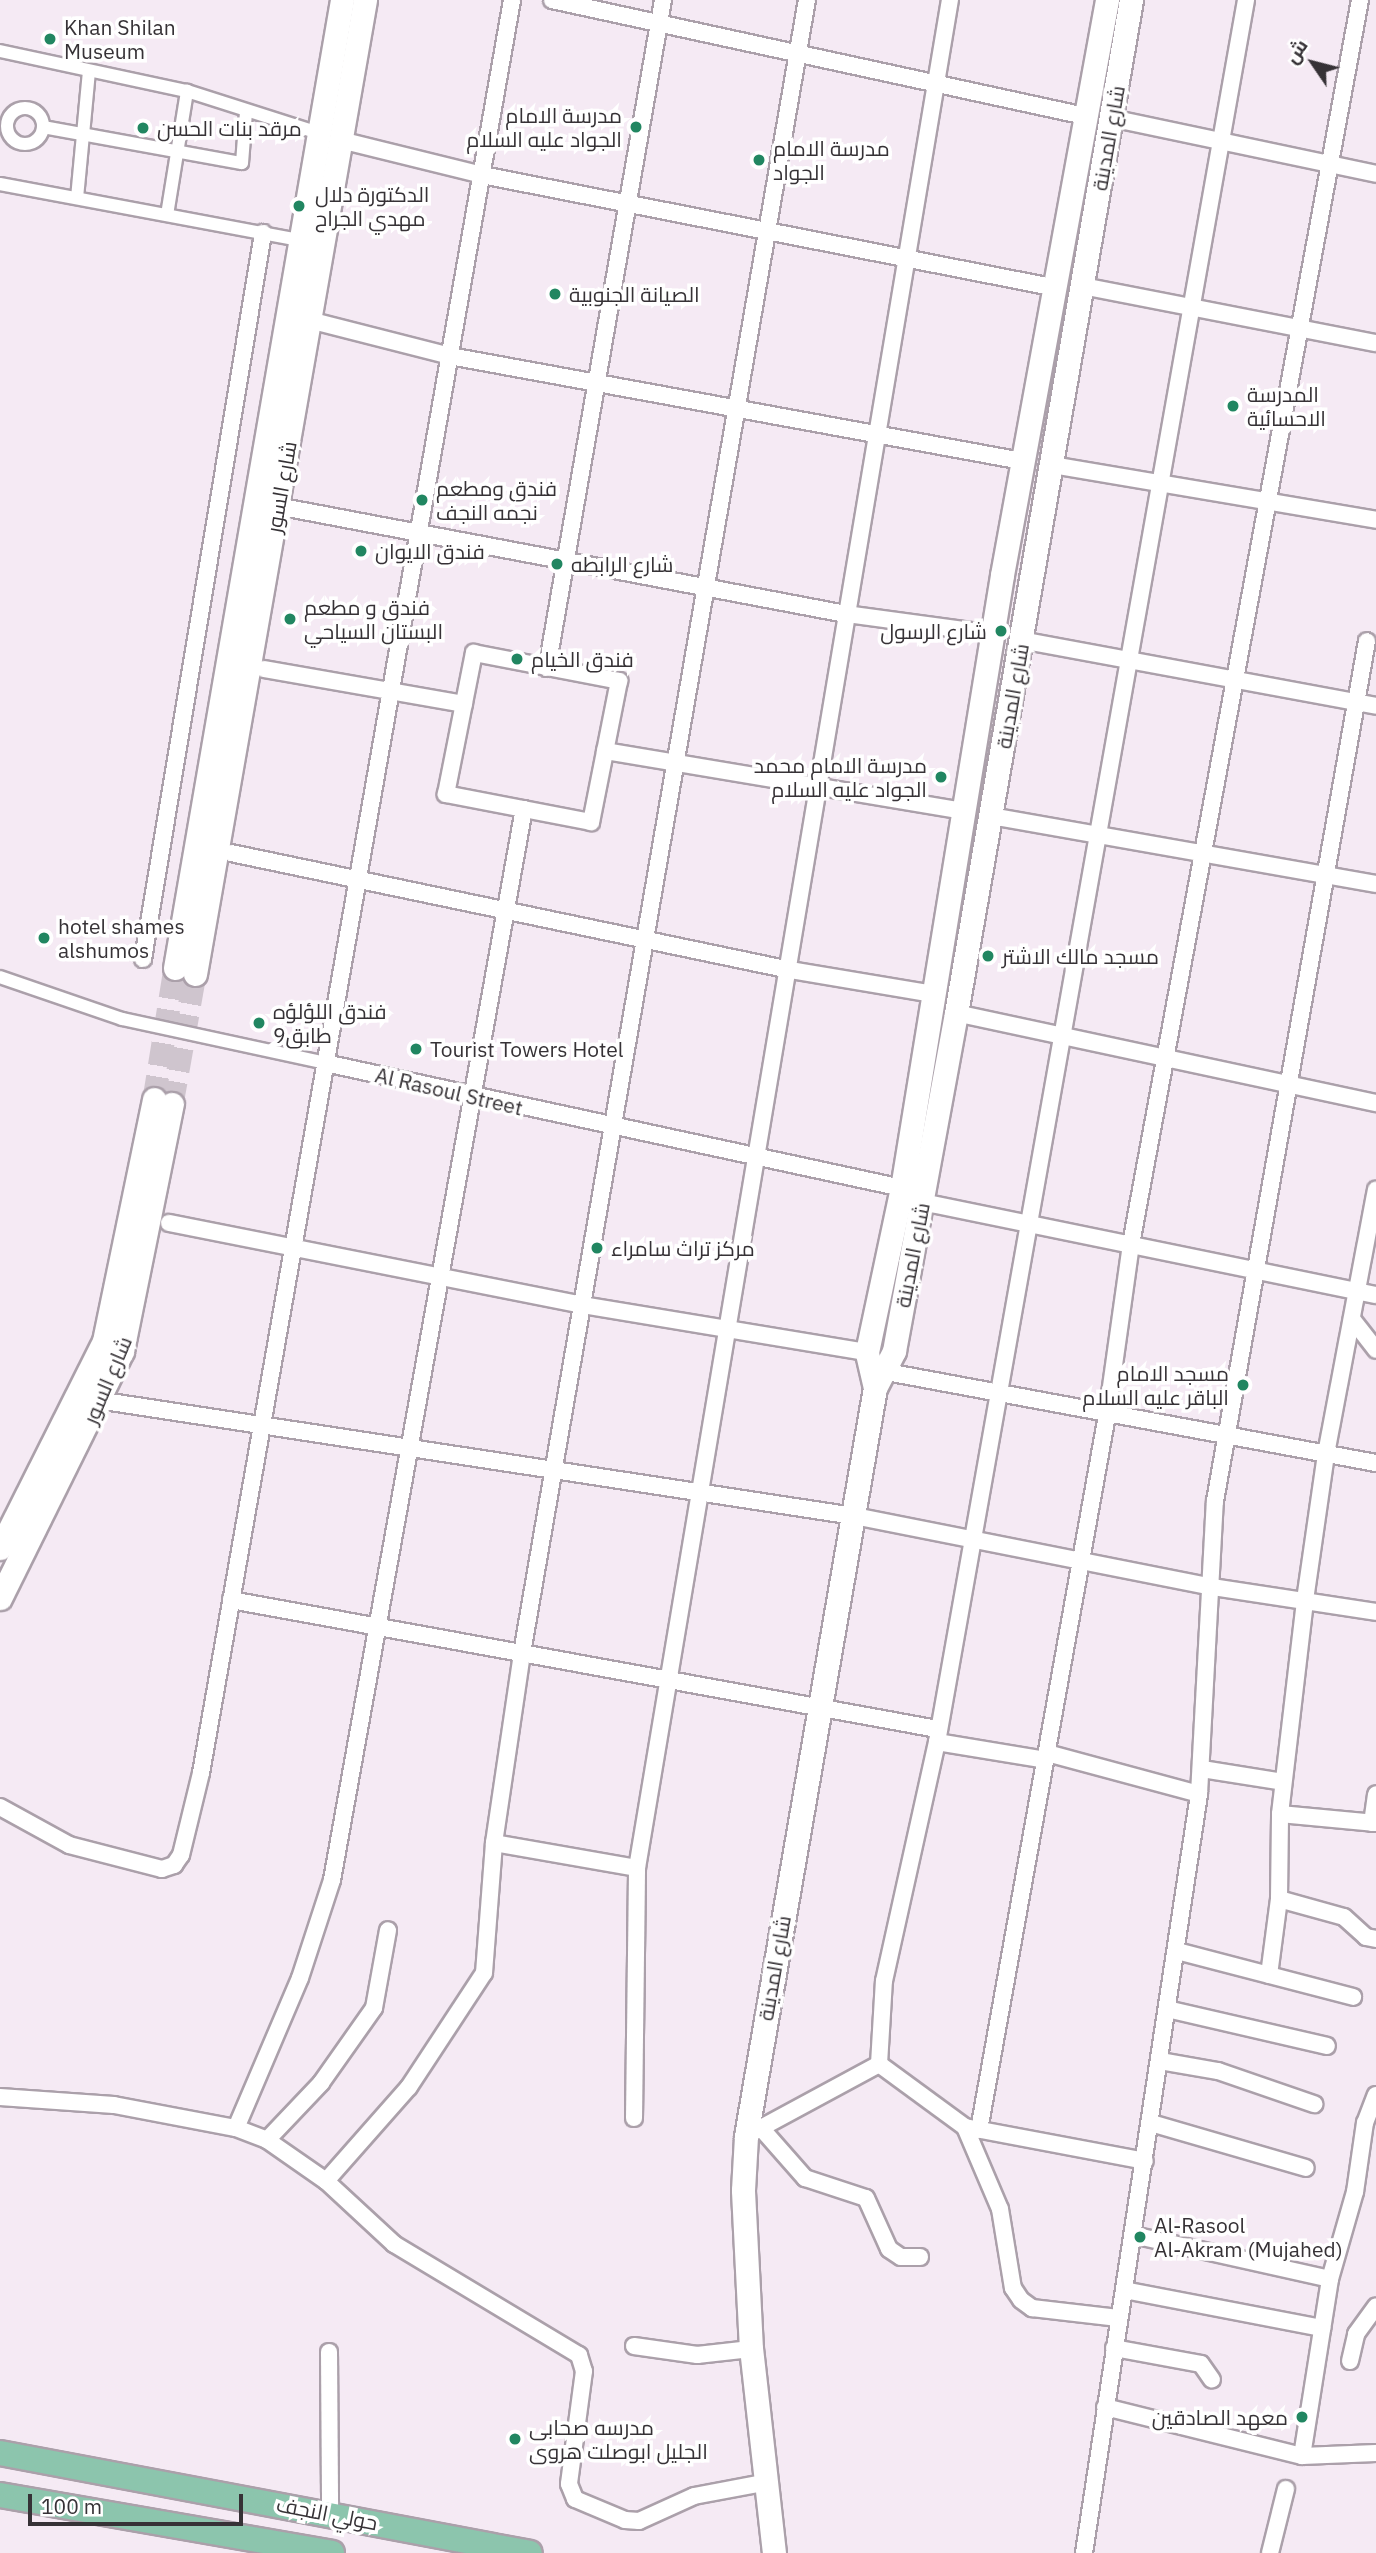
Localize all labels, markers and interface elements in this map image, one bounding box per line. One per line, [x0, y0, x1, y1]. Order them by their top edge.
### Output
place label: Khan Shilan Museum [64, 14, 176, 64]
north arrow [1278, 28, 1348, 98]
marker: Khan Shilan Museum [42, 31, 58, 47]
text: ش [1279, 34, 1313, 68]
street label: شارع المدينة [1086, 83, 1130, 193]
place label: مدرسة الامام الجواد عليه السلام [466, 102, 622, 152]
place label: مرقد بنات الحسن [157, 115, 302, 141]
marker: مدرسة الامام الجواد عليه السلام [628, 119, 644, 135]
marker: مرقد بنات الحسن [135, 120, 151, 136]
place label: مدرسة الامام الجواد [773, 135, 890, 185]
marker: مدرسة الامام الجواد [751, 152, 767, 168]
place label: الدكتورة دلال مهدي الجراح [315, 181, 429, 231]
marker: الدكتورة دلال مهدي الجراح [289, 196, 309, 216]
place label: الصيانة الجنوبية [569, 281, 700, 307]
marker: الصيانة الجنوبية [547, 286, 563, 302]
place label: المدرسة الاحسائية [1247, 381, 1326, 431]
marker: المدرسة الاحسائية [1225, 398, 1241, 414]
street label: شارع السور [261, 439, 301, 535]
place label: فندق ومطعم نجمه النجف [436, 475, 557, 525]
marker: فندق ومطعم نجمه النجف [414, 492, 430, 508]
place label: فندق الايوان [375, 538, 485, 564]
marker: فندق الايوان [353, 543, 369, 559]
place label: شارع الرابطه [571, 551, 673, 577]
marker: شارع الرابطه [549, 556, 565, 572]
place label: فندق و مطعم البستان السياحي [304, 594, 443, 644]
marker: فندق و مطعم البستان السياحي [282, 611, 298, 627]
place label: شارع الرسول [880, 618, 987, 644]
marker: شارع الرسول [993, 623, 1009, 639]
street label: شارع المدينة [990, 641, 1034, 751]
place label: فندق الخيام [531, 646, 634, 672]
marker: فندق الخيام [509, 651, 525, 667]
place label: مدرسة الامام محمد الجواد عليه السلام [754, 752, 927, 802]
marker: مدرسة الامام محمد الجواد عليه السلام [933, 769, 949, 785]
place label: hotel shames alshumos [58, 913, 185, 963]
marker: hotel shames alshumos [36, 930, 52, 946]
place label: مسجد مالك الاشتر [1002, 943, 1159, 969]
marker: مسجد مالك الاشتر [980, 948, 996, 964]
place label: فندق اللؤلؤه 9طابق [273, 998, 386, 1048]
marker: فندق اللؤلؤه 9طابق [251, 1015, 267, 1031]
place label: Tourist Towers Hotel [430, 1036, 624, 1062]
marker: Tourist Towers Hotel [408, 1041, 424, 1057]
street label: Al Rasoul Street [373, 1062, 525, 1120]
street label: شارع المدينة [889, 1200, 935, 1310]
place label: مركز تراث سامراء [611, 1235, 755, 1261]
marker: مركز تراث سامراء [589, 1240, 605, 1256]
street label: شارع السور [77, 1332, 137, 1428]
place label: مسجد الامام الباقر عليه السلام [1082, 1360, 1229, 1410]
marker: مسجد الامام الباقر عليه السلام [1235, 1377, 1251, 1393]
street label: شارع المدينة [752, 1913, 796, 2023]
place label: Al-Rasool Al-Akram (Mujahed) [1154, 2212, 1343, 2262]
marker: Al-Rasool Al-Akram (Mujahed) [1132, 2229, 1148, 2245]
place label: معهد الصادقين [1152, 2404, 1288, 2430]
marker: معهد الصادقين [1294, 2409, 1310, 2425]
place label: مدرسه صحابی الجلیل ابوصلت هروی [529, 2414, 708, 2464]
marker: مدرسه صحابی الجلیل ابوصلت هروی [507, 2431, 523, 2447]
scale bar [32, 2480, 247, 2524]
street label: حولي النجف [274, 2491, 380, 2535]
text: 100 m [41, 2492, 102, 2520]

